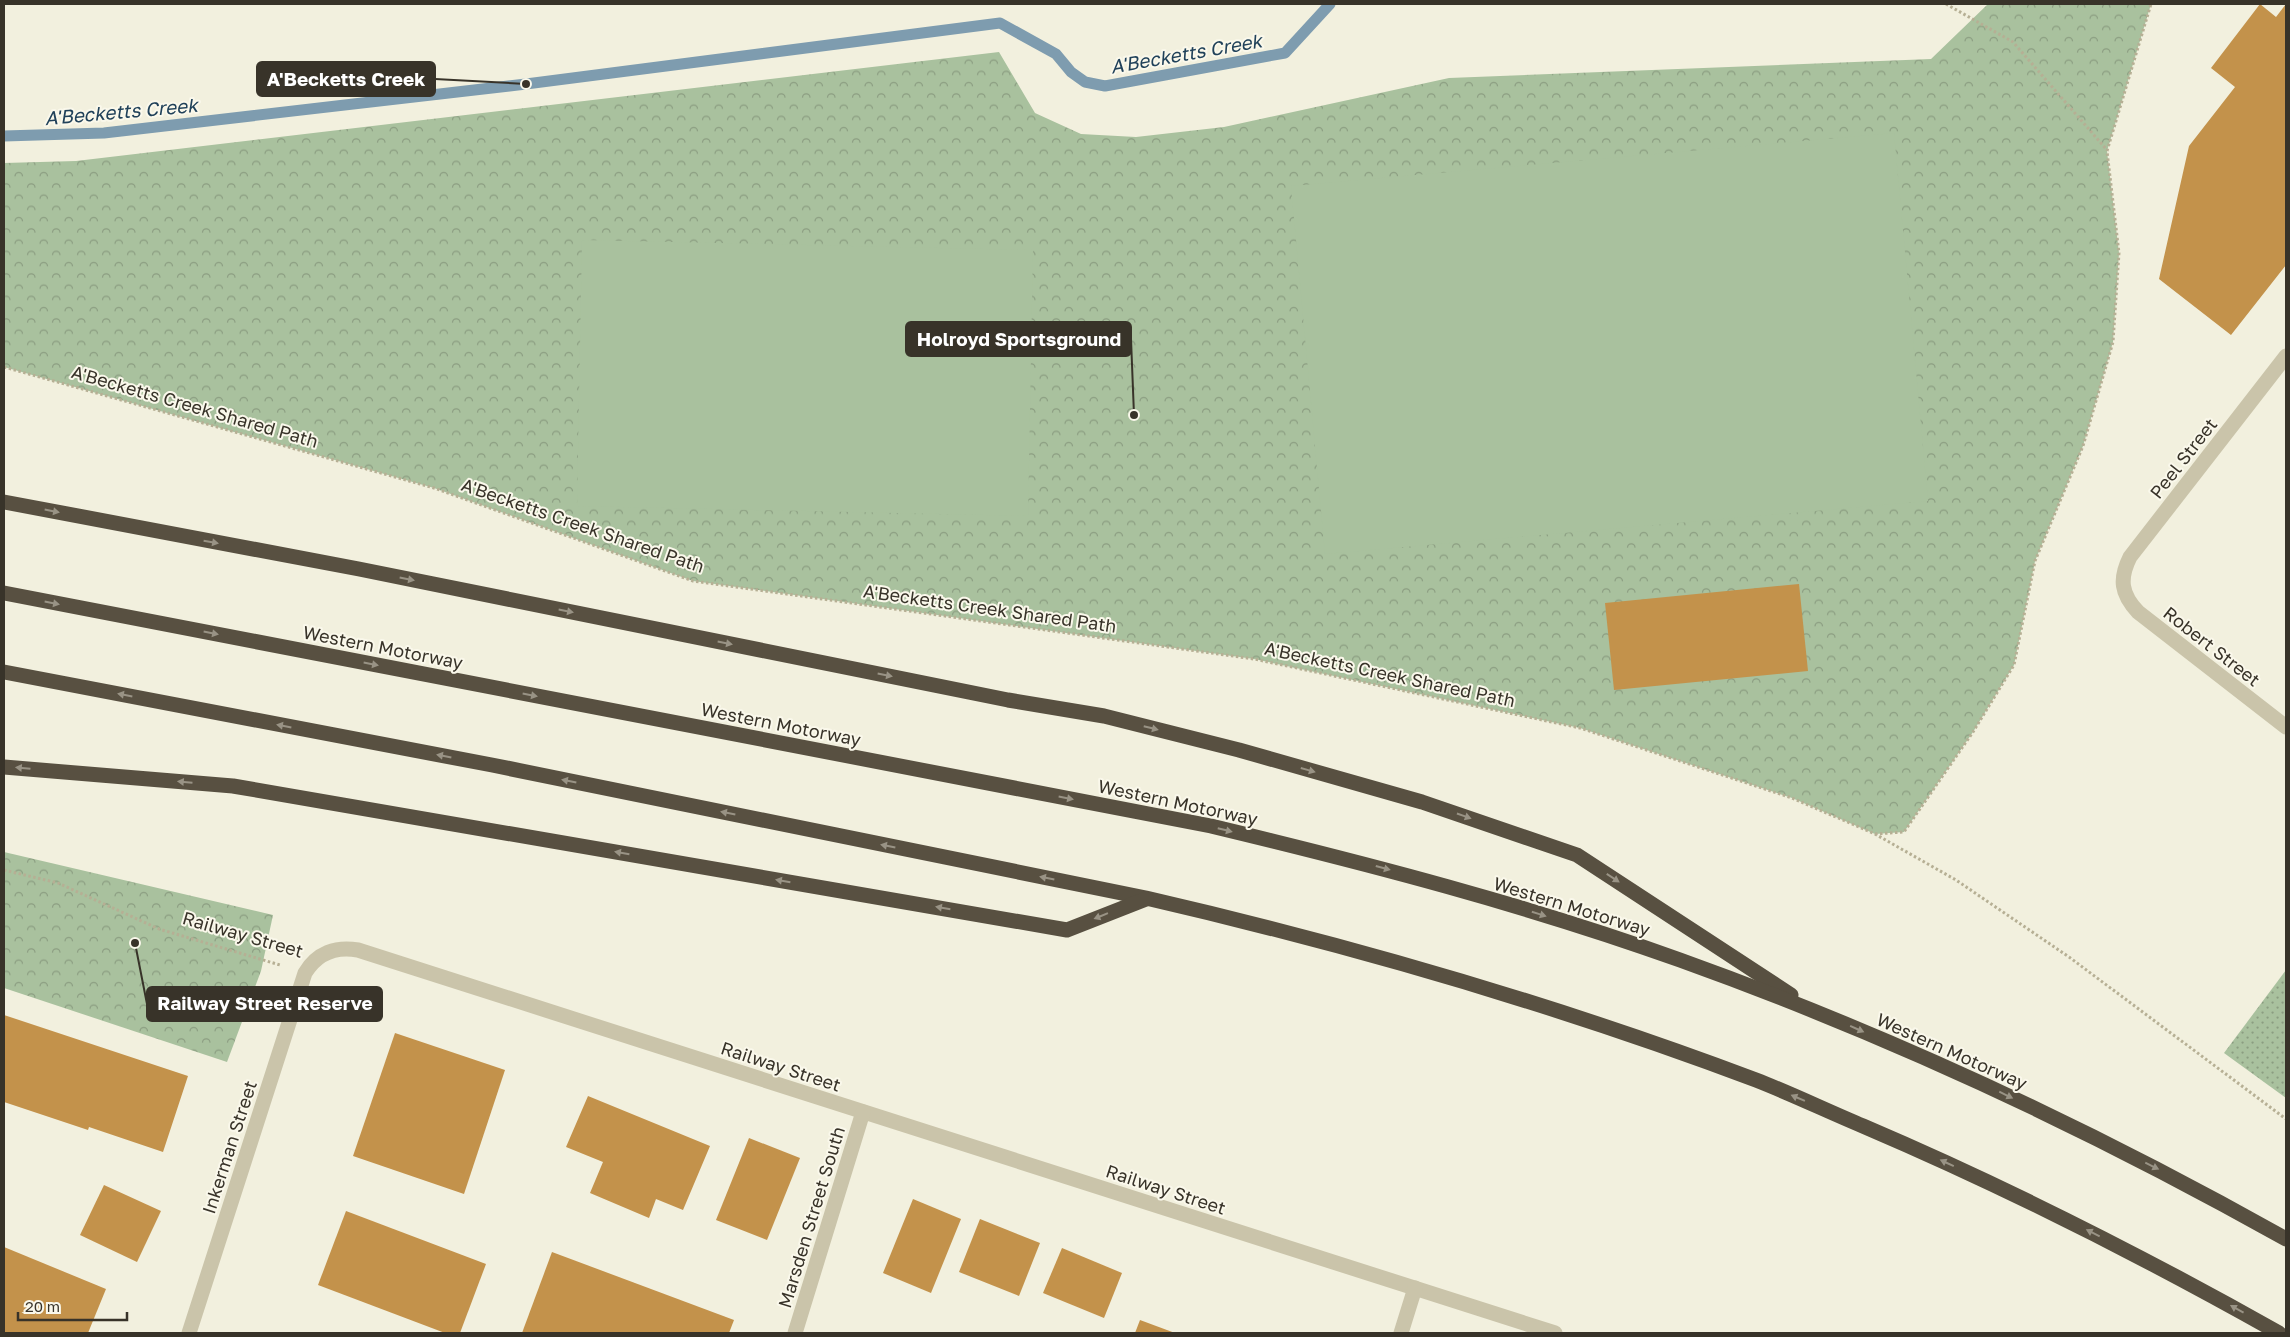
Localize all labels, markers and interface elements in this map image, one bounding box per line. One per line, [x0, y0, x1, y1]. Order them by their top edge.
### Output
water label: A'Becketts Creek [1108, 28, 1266, 78]
callout: A'Becketts Creek [257, 62, 435, 96]
text: A'Becketts Creek [267, 67, 425, 90]
water label: A'Becketts Creek [43, 93, 201, 129]
callout: Holroyd Sportsground [906, 322, 1131, 356]
text: Holroyd Sportsground [917, 327, 1121, 350]
street label: A'Becketts Creek Shared Path [69, 360, 321, 452]
street label: Peel Street [2145, 413, 2221, 503]
street label: A'Becketts Creek Shared Path [459, 473, 707, 577]
one-way arrow [44, 507, 59, 515]
one-way arrow [203, 539, 219, 547]
one-way arrow [399, 575, 415, 583]
street label: A'Becketts Creek Shared Path [862, 579, 1118, 637]
one-way arrow [44, 599, 60, 607]
street label: Robert Street [2159, 601, 2265, 691]
one-way arrow [558, 607, 574, 615]
street label: Western Motorway [301, 621, 465, 673]
one-way arrow [204, 630, 220, 638]
street label: A'Becketts Creek Shared Path [1263, 637, 1517, 711]
one-way arrow [718, 639, 734, 647]
one-way arrow [363, 660, 378, 668]
one-way arrow [877, 671, 893, 679]
one-way arrow [116, 691, 132, 699]
one-way arrow [523, 691, 539, 699]
street label: Western Motorway [699, 698, 863, 750]
one-way arrow [276, 721, 292, 729]
one-way arrow [1144, 724, 1159, 732]
one-way arrow [436, 752, 452, 760]
one-way arrow [15, 764, 31, 772]
one-way arrow [1301, 766, 1316, 774]
street label: Western Motorway [1096, 774, 1260, 830]
one-way arrow [177, 777, 193, 785]
one-way arrow [562, 777, 577, 785]
one-way arrow [1058, 794, 1073, 802]
one-way arrow [720, 809, 736, 817]
one-way arrow [1457, 812, 1472, 820]
one-way arrow [1218, 826, 1233, 834]
one-way arrow [880, 842, 895, 850]
one-way arrow [614, 848, 630, 856]
one-way arrow [1375, 864, 1391, 872]
street label: Western Motorway [1491, 872, 1653, 940]
one-way arrow [1606, 873, 1620, 883]
one-way arrow [1039, 874, 1054, 882]
one-way arrow [774, 876, 790, 884]
one-way arrow [934, 904, 950, 912]
street label: Railway Street [180, 906, 306, 962]
one-way arrow [1531, 911, 1546, 919]
one-way arrow [1094, 913, 1108, 921]
callout: Railway Street Reserve [147, 987, 382, 1021]
text: Railway Street Reserve [157, 991, 373, 1014]
street label: Western Motorway [1873, 1008, 2031, 1094]
one-way arrow [1850, 1026, 1864, 1034]
street label: Railway Street [718, 1036, 844, 1096]
street label: Inkerman Street [197, 1078, 261, 1216]
one-way arrow [1999, 1091, 2013, 1099]
one-way arrow [1791, 1093, 1805, 1101]
street label: Marsden Street South [773, 1124, 849, 1310]
one-way arrow [1940, 1158, 1954, 1166]
street label: Railway Street [1103, 1159, 1229, 1219]
one-way arrow [2145, 1163, 2159, 1171]
one-way arrow [2086, 1229, 2100, 1237]
scale bar [18, 1290, 126, 1322]
text: 20 m [25, 1297, 60, 1315]
one-way arrow [2230, 1305, 2243, 1314]

